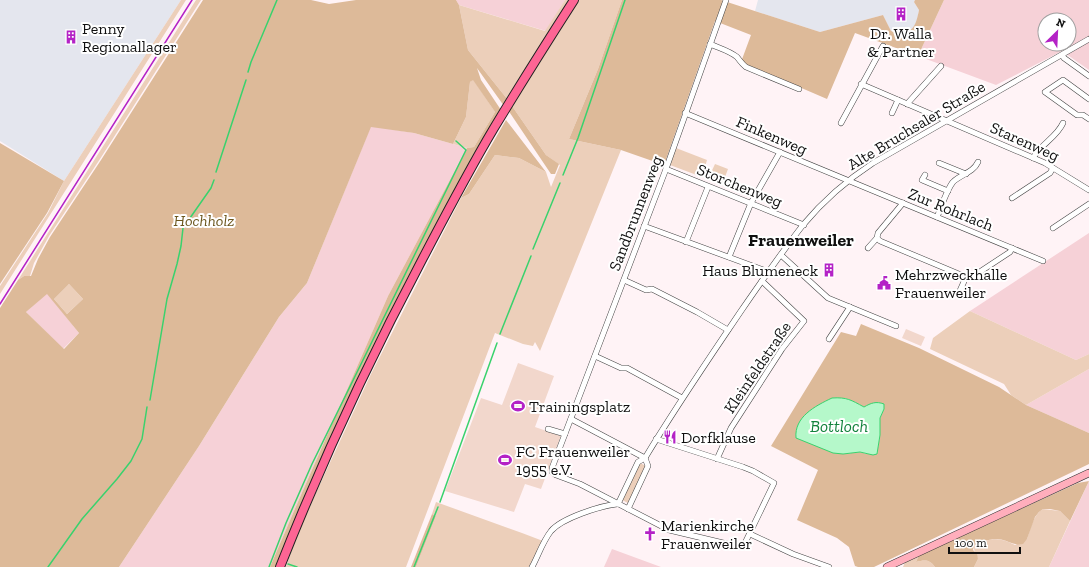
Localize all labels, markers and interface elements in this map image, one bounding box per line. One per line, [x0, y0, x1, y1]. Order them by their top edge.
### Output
building icon: Dr. Walla & Partner [893, 6, 909, 22]
north arrow [1037, 12, 1077, 52]
text: N [1054, 16, 1068, 31]
place label: Penny Regionallager [82, 19, 177, 56]
place label: Dr. Walla & Partner [867, 24, 935, 61]
building icon: Penny Regionallager [63, 29, 79, 45]
street label: Alte Bruchsaler Straße [844, 77, 988, 174]
street label: Finkenweg [733, 112, 810, 159]
street label: Starenweg [987, 118, 1063, 165]
street label: Sandbrunnenweg [605, 153, 666, 273]
street label: Storchenweg [694, 160, 786, 211]
street label: Zur Rohrlach [906, 184, 996, 235]
park label: Hochholz [174, 211, 234, 230]
district label: Frauenweiler [748, 229, 854, 251]
place label: Haus Blumeneck [702, 261, 819, 280]
building icon: Haus Blumeneck [821, 262, 837, 278]
place label: Mehrzweckhalle Frauenweiler [895, 265, 1007, 302]
public building icon: Mehrzweckhalle Frauenweiler [876, 275, 892, 291]
street label: Kleinfeldstraße [720, 318, 795, 417]
place label: Trainingsplatz [529, 397, 630, 416]
sports icon: Trainingsplatz [510, 398, 526, 414]
water label: Bottloch [810, 416, 868, 436]
place label: Dorfklause [681, 428, 756, 447]
restaurant icon: Dorfklause [662, 429, 678, 445]
place label: FC Frauenweiler 1955 e.V. [516, 442, 630, 479]
sports icon: FC Frauenweiler 1955 e.V. [497, 452, 513, 468]
place label: Marienkirche Frauenweiler [661, 516, 754, 553]
church icon: Marienkirche Frauenweiler [642, 526, 658, 542]
scale bar [949, 529, 1020, 555]
text: 100 m [955, 536, 987, 550]

